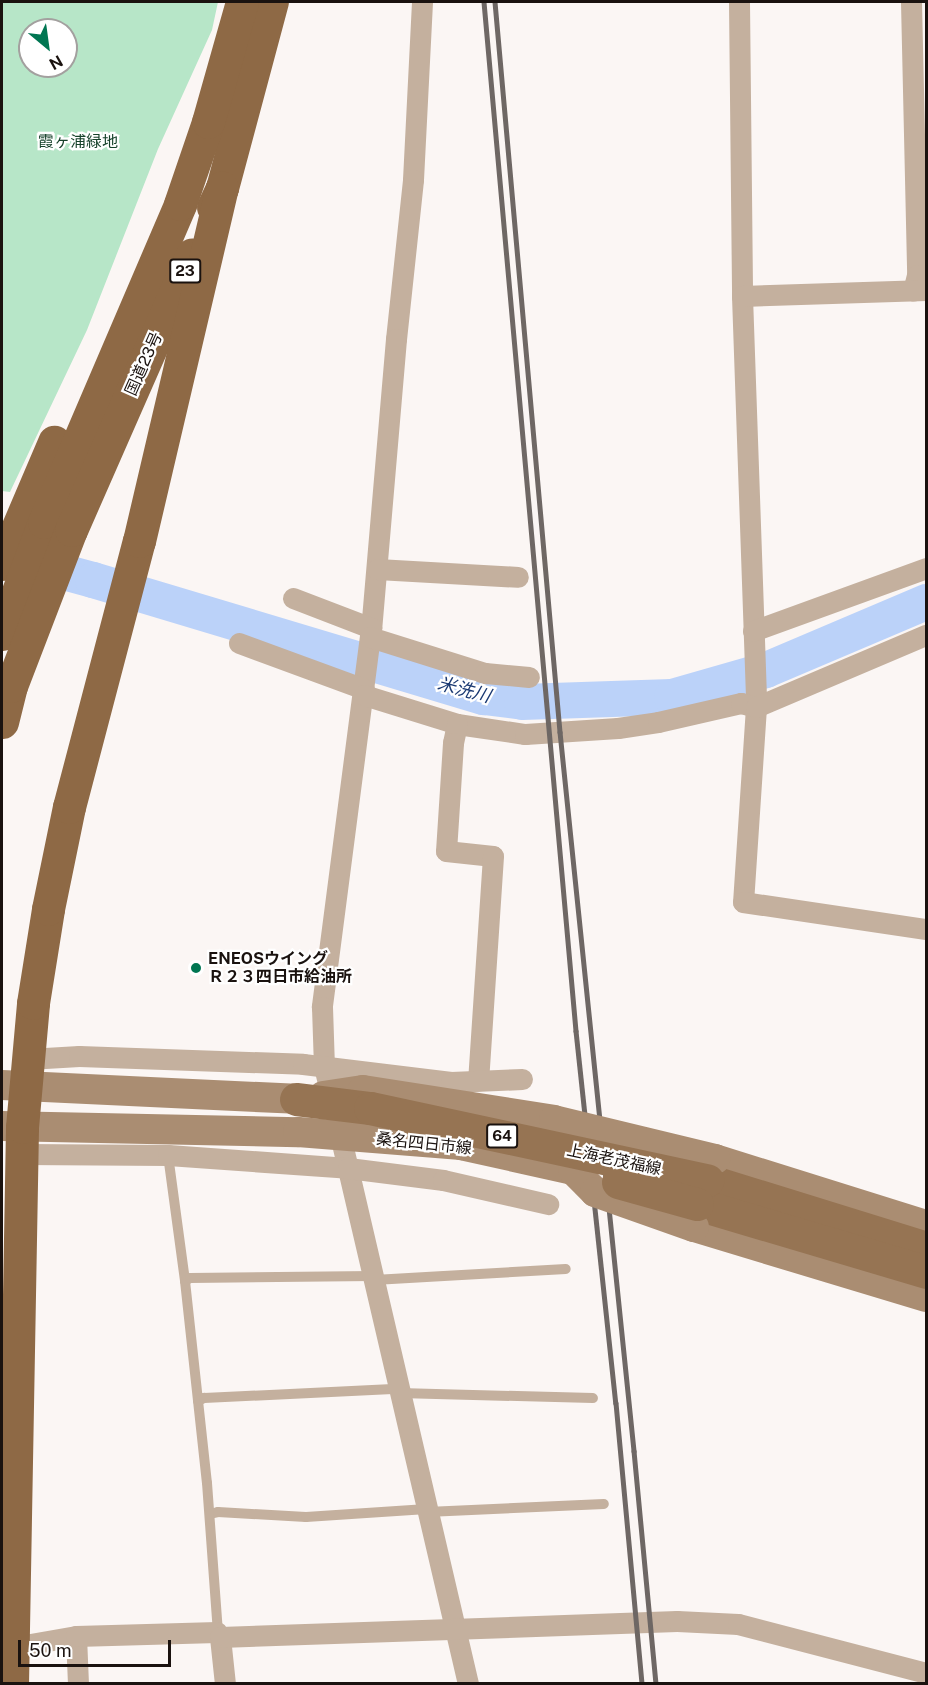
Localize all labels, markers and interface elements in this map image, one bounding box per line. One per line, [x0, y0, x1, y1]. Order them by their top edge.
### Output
north arrow [18, 18, 78, 78]
text: N [46, 51, 66, 74]
park label: 霞ヶ浦緑地 [38, 132, 118, 152]
road number: 23 [168, 259, 201, 283]
street label: 国道23号 [121, 329, 167, 399]
water label: 米洗川 [435, 673, 493, 707]
place label: ENEOSウイング Ｒ２３四日市給油所 [208, 949, 352, 987]
marker: ENEOSウイング Ｒ２３四日市給油所 [189, 961, 203, 975]
road number: 64 [486, 1124, 518, 1148]
street label: 桑名四日市線 [375, 1129, 473, 1159]
street label: 上海老茂福線 [565, 1141, 663, 1179]
scale bar [21, 1628, 174, 1666]
text: 50 m [29, 1640, 72, 1661]

